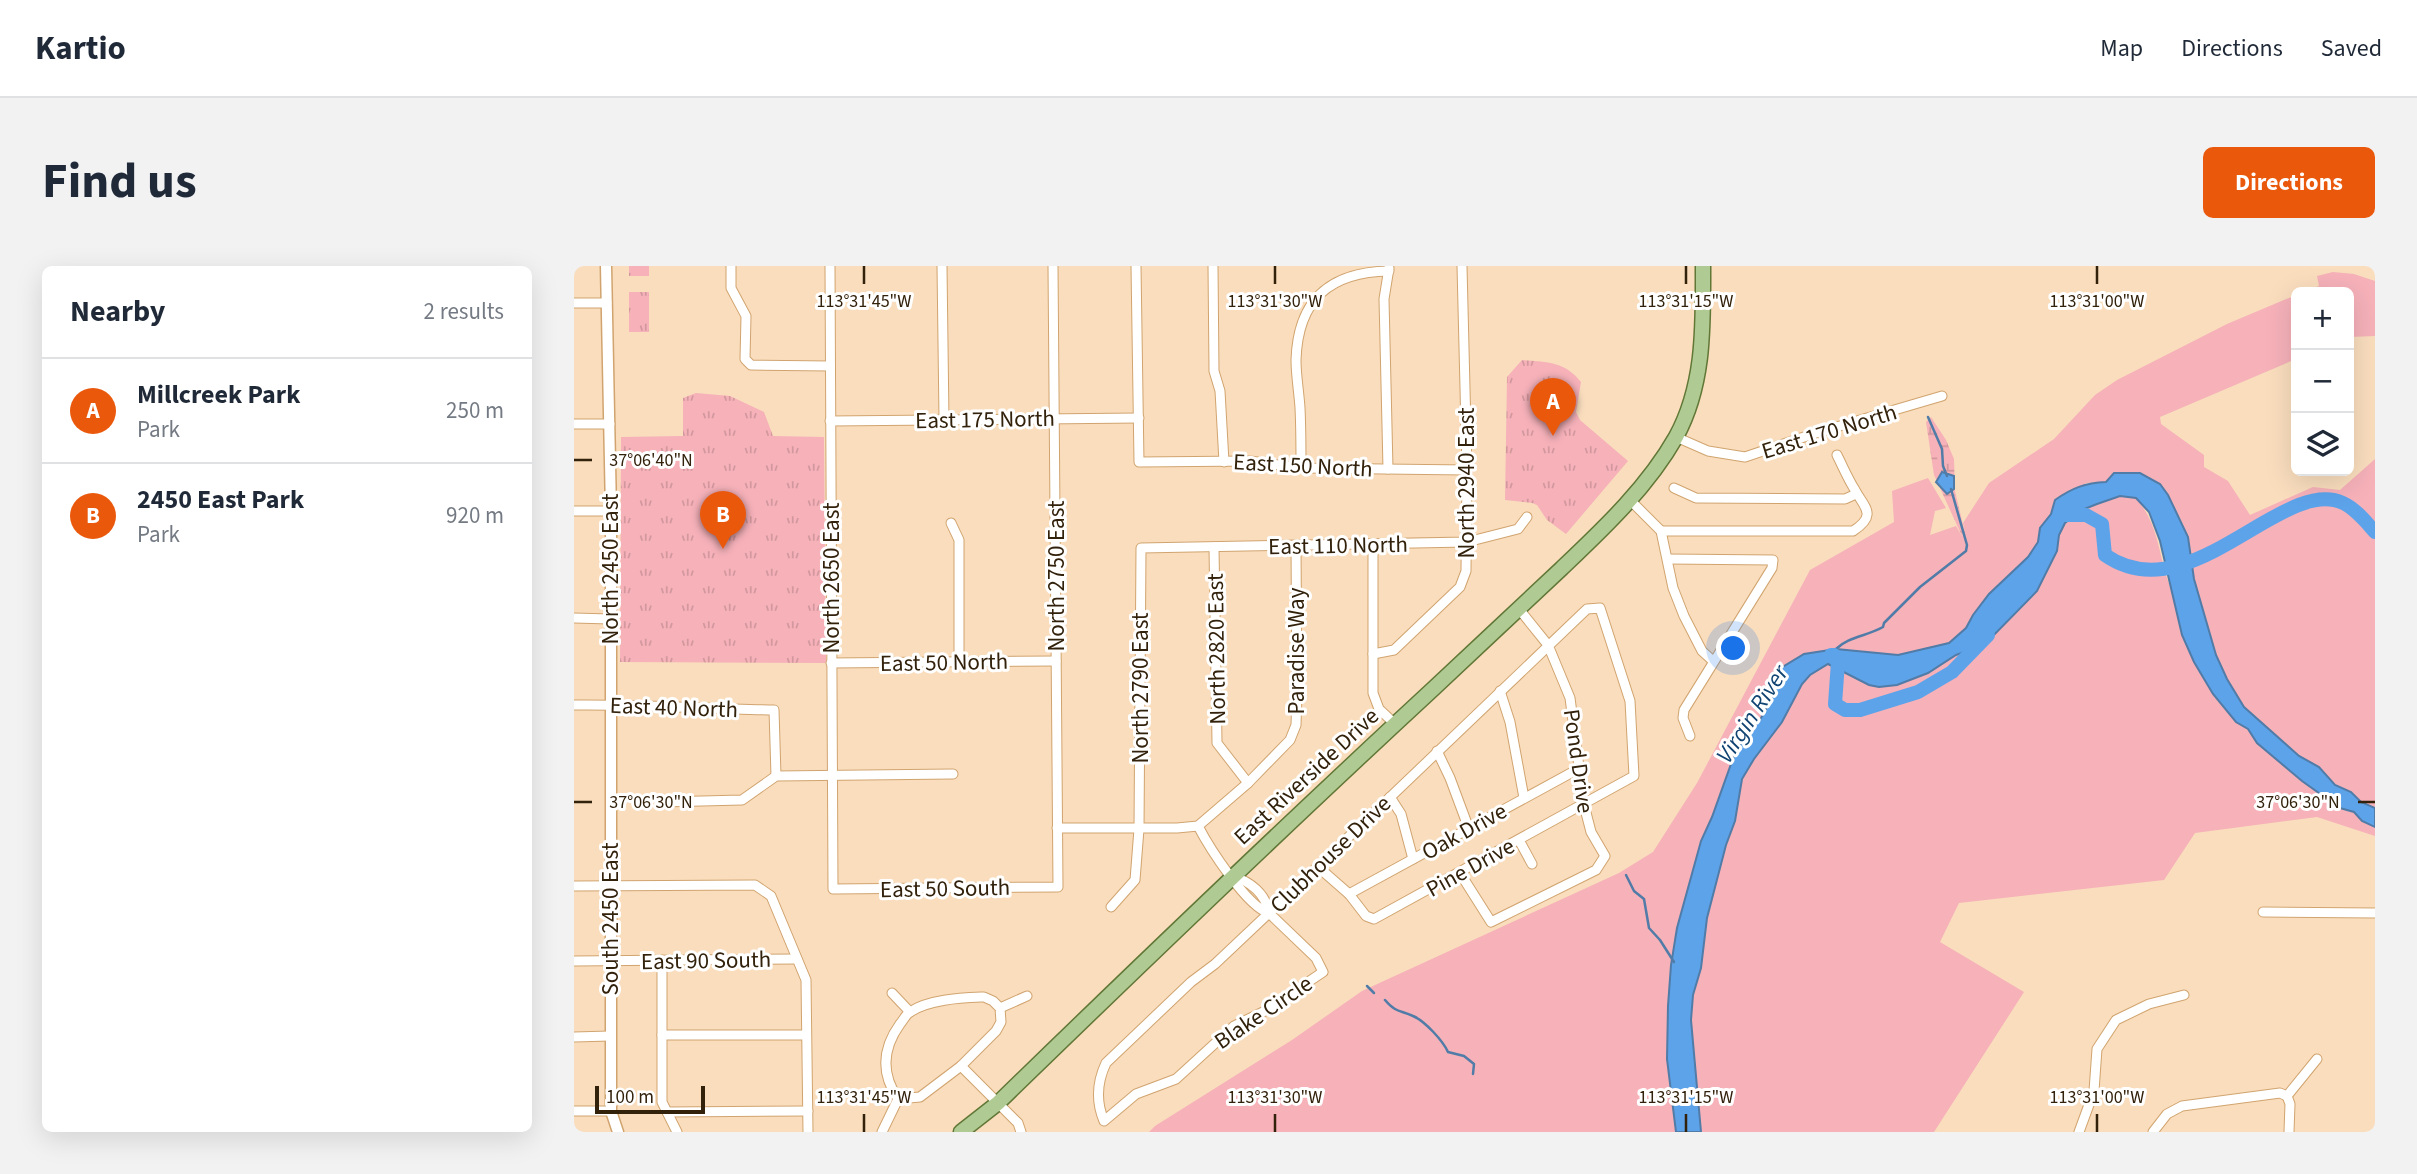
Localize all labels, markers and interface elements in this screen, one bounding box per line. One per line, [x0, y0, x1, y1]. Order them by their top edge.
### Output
text: Kartio [35, 25, 126, 72]
text: Map [2100, 31, 2143, 66]
text: Directions [2181, 31, 2283, 66]
text: Saved [2321, 31, 2382, 66]
text: Find us [42, 147, 197, 217]
button: Directions [2203, 147, 2375, 218]
map controls [2291, 287, 2354, 476]
button: + [2291, 287, 2354, 350]
text: 113°31'45"W [817, 289, 911, 314]
text: 113°31'30"W [1228, 289, 1322, 314]
text: 113°31'15"W [1639, 289, 1733, 314]
text: 113°31'00"W [2050, 289, 2144, 314]
text: Nearby [70, 290, 165, 333]
text: 2 results [424, 295, 504, 328]
button: − [2291, 350, 2354, 413]
text: Millcreek Park [137, 376, 300, 413]
pin: A [1530, 378, 1576, 436]
text: A [86, 394, 100, 427]
text: 250 m [446, 394, 504, 427]
street label: East 170 North [1757, 395, 1901, 468]
street label: East 175 North [915, 402, 1055, 437]
street label: North 2940 East [1450, 407, 1483, 559]
text: Park [137, 413, 180, 446]
button: layers [2291, 413, 2354, 476]
street label: East 150 North [1232, 445, 1374, 486]
text: 37°06'40"N [609, 448, 693, 473]
text: 2450 East Park [137, 481, 304, 518]
pin: B [700, 491, 746, 549]
street label: North 2450 East [594, 493, 627, 645]
text: B [86, 499, 100, 532]
text: 920 m [446, 499, 504, 532]
street label: North 2750 East [1040, 500, 1073, 652]
street label: North 2650 East [815, 502, 848, 654]
text: Park [137, 518, 180, 551]
street label: East 110 North [1268, 528, 1408, 563]
street label: North 2820 East [1199, 573, 1234, 725]
street label: Paradise Way [1280, 587, 1313, 714]
street label: North 2790 East [1124, 612, 1157, 764]
your location [1716, 631, 1750, 665]
street label: East 50 North [880, 645, 1008, 680]
water label: Virgin River [1708, 657, 1798, 770]
street label: East 40 North [609, 689, 739, 726]
street label: East Riverside Drive [1226, 700, 1386, 853]
street label: Pond Drive [1555, 707, 1602, 815]
street label: Clubhouse Drive [1262, 788, 1398, 921]
text: 37°06'30"N [609, 790, 693, 815]
text: 37°06'30"N [2256, 790, 2340, 815]
street label: Oak Drive [1416, 795, 1513, 868]
street label: Pine Drive [1420, 829, 1521, 905]
street label: South 2450 East [594, 842, 627, 996]
street label: East 50 South [880, 871, 1010, 906]
street label: East 90 South [641, 943, 771, 978]
street label: Blake Circle [1208, 967, 1319, 1057]
scale bar [595, 1083, 705, 1115]
text: 100 m [606, 1084, 654, 1111]
text: 113°31'45"W [817, 1085, 911, 1110]
text: 113°31'30"W [1228, 1085, 1322, 1110]
text: 113°31'15"W [1639, 1085, 1733, 1110]
text: 113°31'00"W [2050, 1085, 2144, 1110]

